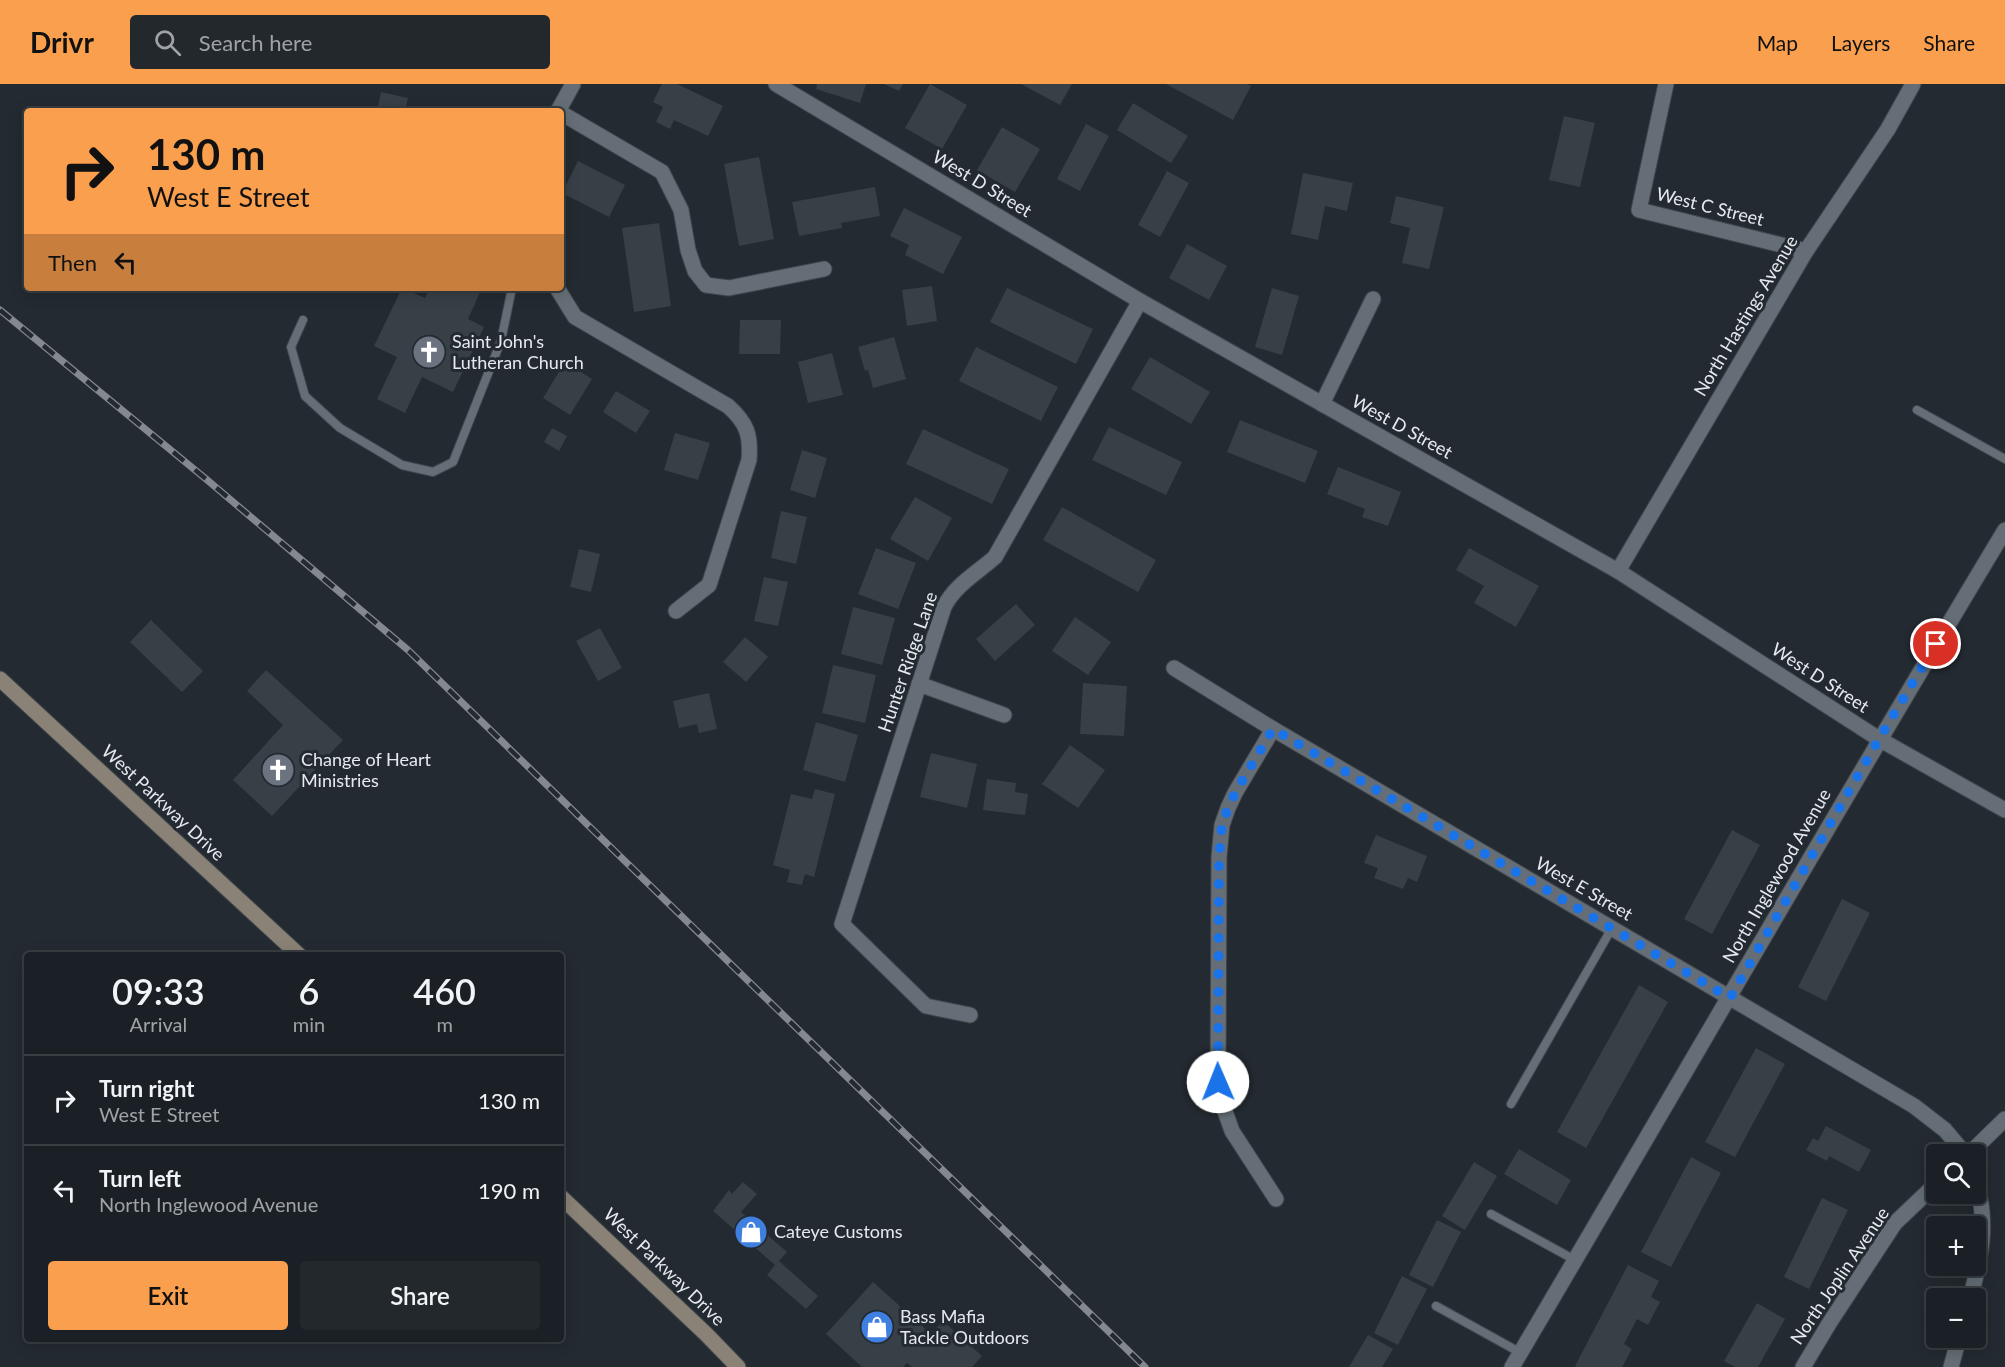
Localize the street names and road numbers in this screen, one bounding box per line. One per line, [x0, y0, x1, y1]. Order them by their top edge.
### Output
street label: West D Street [929, 145, 1037, 222]
street label: West C Street [1654, 182, 1767, 230]
street label: North Hastings Avenue [1688, 231, 1802, 400]
street label: West D Street [1348, 389, 1457, 463]
street label: Hunter Ridge Lane [873, 589, 941, 735]
street label: West D Street [1768, 638, 1874, 717]
street label: West Parkway Drive [98, 740, 230, 865]
street label: North Inglewood Avenue [1717, 785, 1835, 966]
street label: West E Street [1532, 852, 1637, 925]
street label: West Parkway Drive [599, 1203, 730, 1330]
street label: North Joplin Avenue [1785, 1203, 1893, 1348]

